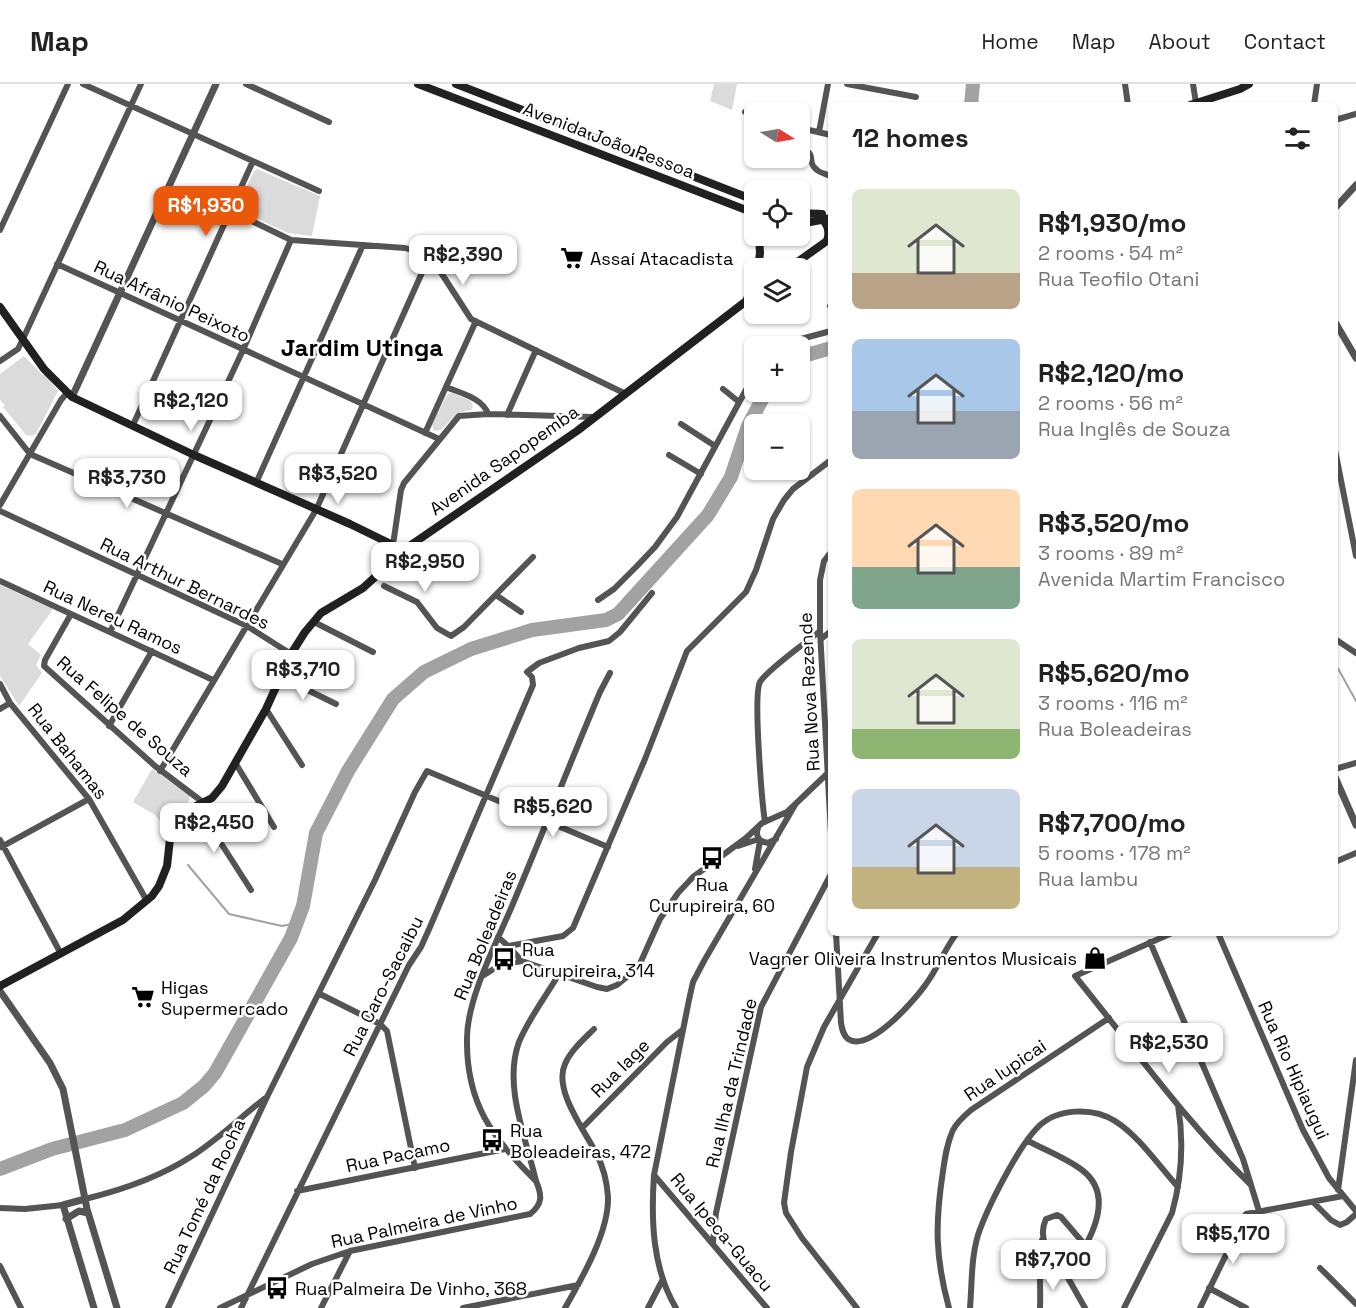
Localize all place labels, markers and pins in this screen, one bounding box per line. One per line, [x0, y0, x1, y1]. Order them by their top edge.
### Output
pin: R$1,930 [151, 186, 261, 237]
pin: R$2,390 [408, 235, 518, 286]
supermarket icon: Assaí Atacadista [559, 245, 585, 271]
place label: Assaí Atacadista [590, 247, 733, 270]
pin: R$2,120 [136, 381, 246, 432]
pin: R$3,520 [283, 454, 393, 505]
pin: R$3,730 [72, 458, 182, 509]
pin: R$2,950 [370, 542, 480, 593]
pin: R$3,710 [248, 650, 358, 701]
pin: R$5,620 [498, 787, 608, 838]
pin: R$2,450 [159, 803, 269, 854]
bus stop icon: Rua Curupireira, 60 [699, 845, 725, 871]
place label: Rua Curupireira, 60 [649, 873, 775, 917]
place label: Rua Curupireira, 314 [522, 938, 655, 982]
shop icon: Vagner Oliveira Instrumentos Musicais [1082, 945, 1108, 971]
bus stop icon: Rua Curupireira, 314 [491, 946, 517, 972]
place label: Vagner Oliveira Instrumentos Musicais [749, 947, 1077, 970]
place label: Higas Supermercado [161, 976, 288, 1020]
supermarket icon: Higas Supermercado [130, 984, 156, 1010]
pin: R$2,530 [1114, 1023, 1224, 1074]
place label: Rua Boleadeiras, 472 [510, 1119, 651, 1163]
bus stop icon: Rua Boleadeiras, 472 [479, 1127, 505, 1153]
pin: R$5,170 [1178, 1214, 1288, 1265]
pin: R$7,700 [998, 1240, 1108, 1291]
bus stop icon: Rua Palmeira De Vinho, 368 [264, 1275, 290, 1301]
place label: Rua Palmeira De Vinho, 368 [295, 1277, 527, 1300]

